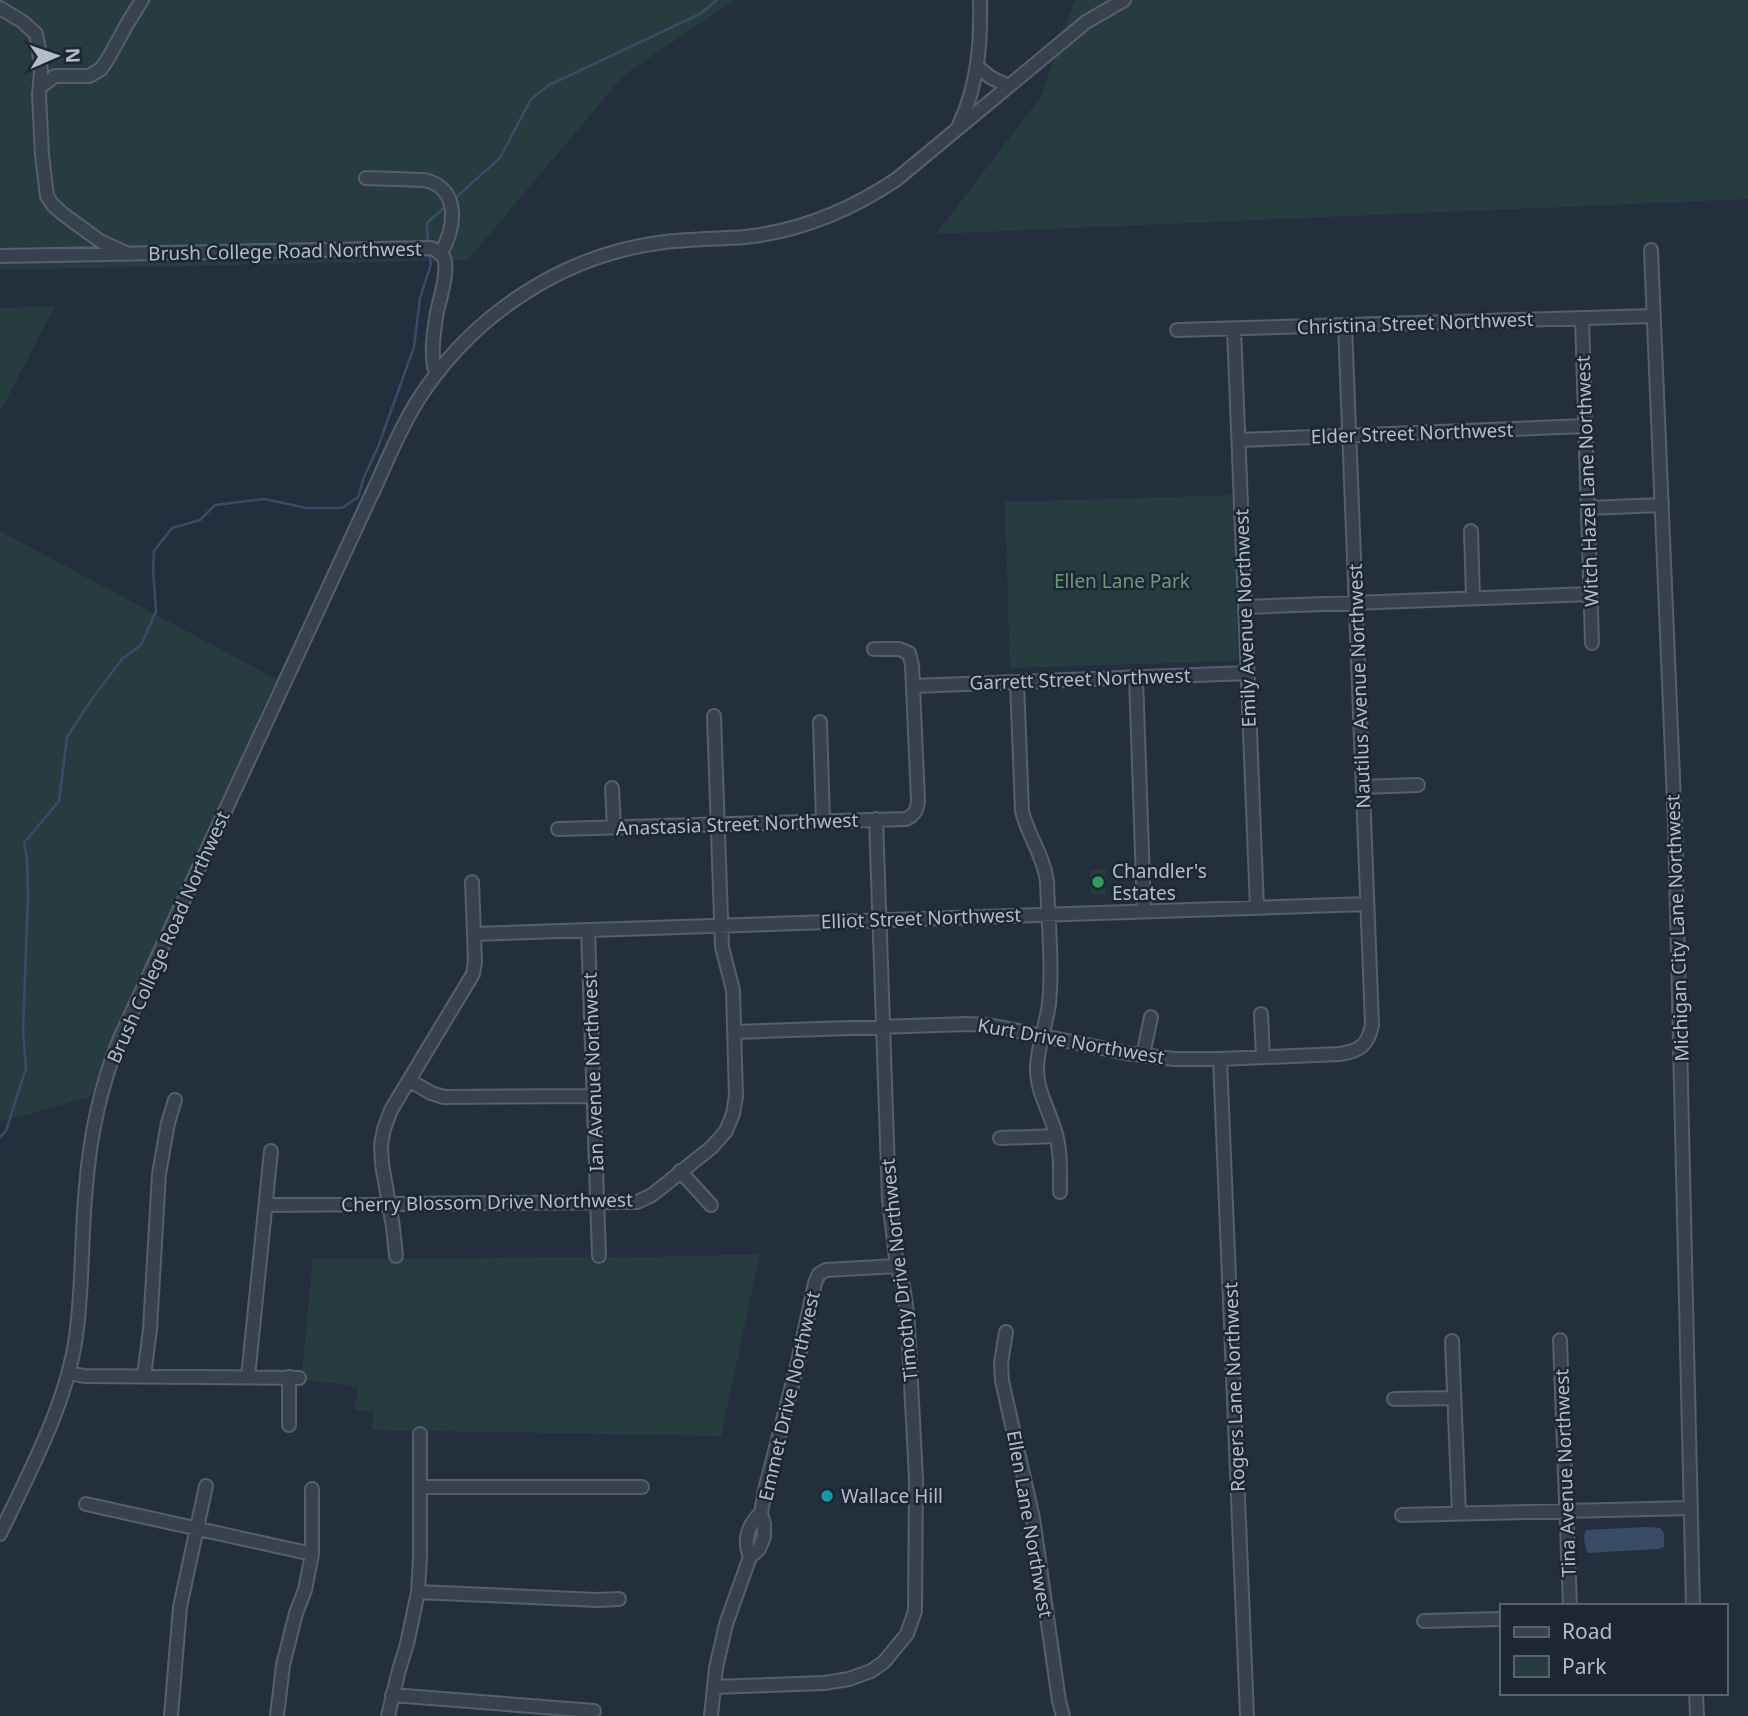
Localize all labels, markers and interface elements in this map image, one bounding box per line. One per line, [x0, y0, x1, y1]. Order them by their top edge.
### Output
north arrow [21, 21, 91, 91]
text: N [60, 47, 86, 64]
street label: Brush College Road Northwest [148, 236, 422, 266]
street label: Christina Street Northwest [1296, 306, 1534, 340]
street label: Witch Hazel Lane Northwest [1570, 355, 1604, 607]
street label: Elder Street Northwest [1310, 416, 1514, 450]
street label: Emily Avenue Northwest [1228, 508, 1262, 728]
street label: Nautilus Avenue Northwest [1342, 563, 1376, 809]
park label: Ellen Lane Park [1054, 568, 1190, 594]
street label: Garrett Street Northwest [969, 662, 1191, 696]
street label: Michigan City Lane Northwest [1659, 794, 1695, 1062]
street label: Brush College Road Northwest [100, 807, 236, 1067]
street label: Anastasia Street Northwest [615, 807, 859, 841]
place label: Chandler's Estates [1112, 858, 1207, 906]
marker: Chandler's Estates [1090, 874, 1106, 890]
street label: Elliot Street Northwest [820, 902, 1022, 934]
street label: Ian Avenue Northwest [577, 972, 609, 1172]
street label: Kurt Drive Northwest [976, 1012, 1166, 1070]
street label: Timothy Drive Northwest [874, 1157, 924, 1383]
street label: Cherry Blossom Drive Northwest [341, 1186, 633, 1218]
street label: Rogers Lane Northwest [1217, 1282, 1251, 1492]
street label: Emmet Drive Northwest [752, 1288, 826, 1503]
street label: Tina Avenue Northwest [1548, 1368, 1582, 1578]
street label: Ellen Lane Northwest [1001, 1428, 1059, 1620]
place label: Wallace Hill [841, 1483, 943, 1509]
marker: Wallace Hill [819, 1488, 835, 1504]
legend [1500, 1604, 1727, 1695]
text: Road [1562, 1617, 1612, 1645]
text: Park [1562, 1652, 1607, 1680]

